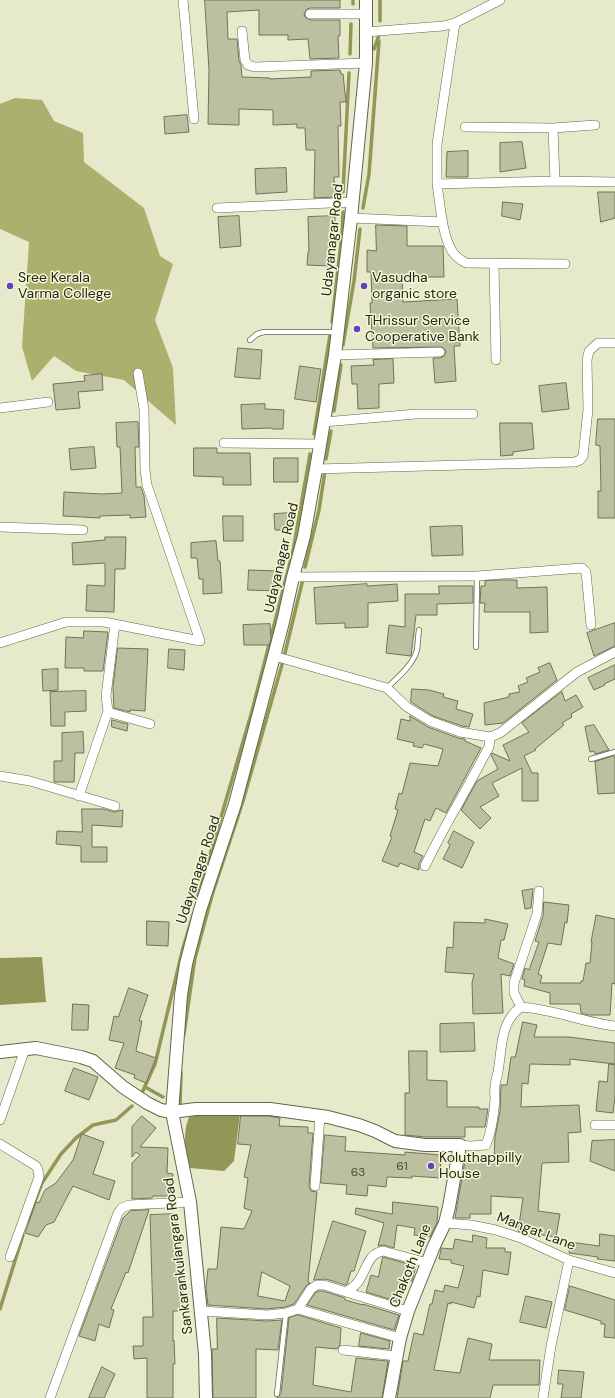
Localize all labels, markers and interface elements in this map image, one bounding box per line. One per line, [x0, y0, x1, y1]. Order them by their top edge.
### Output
street label: Udayanagar Road [319, 183, 347, 297]
place label: Sree Kerala Varma College [18, 270, 111, 302]
place label: Vasudha organic store [372, 270, 457, 302]
marker: Sree Kerala Varma College [5, 281, 15, 291]
marker: Vasudha organic store [359, 281, 369, 291]
place label: THrissur Service Cooperative Bank [365, 313, 480, 346]
marker: THrissur Service Cooperative Bank [352, 324, 362, 334]
street label: Udayanagar Road [261, 501, 303, 615]
street label: Udayanagar Road [174, 814, 224, 926]
place label: Koluthappilly House [439, 1150, 522, 1182]
house number: 61 [396, 1160, 408, 1174]
marker: Koluthappilly House [426, 1161, 436, 1171]
house number: 63 [351, 1166, 365, 1180]
street label: Sankarankulangara Road [161, 1177, 197, 1335]
street label: Mangat Lane [494, 1209, 578, 1255]
street label: Chakoth Lane [387, 1222, 435, 1310]

